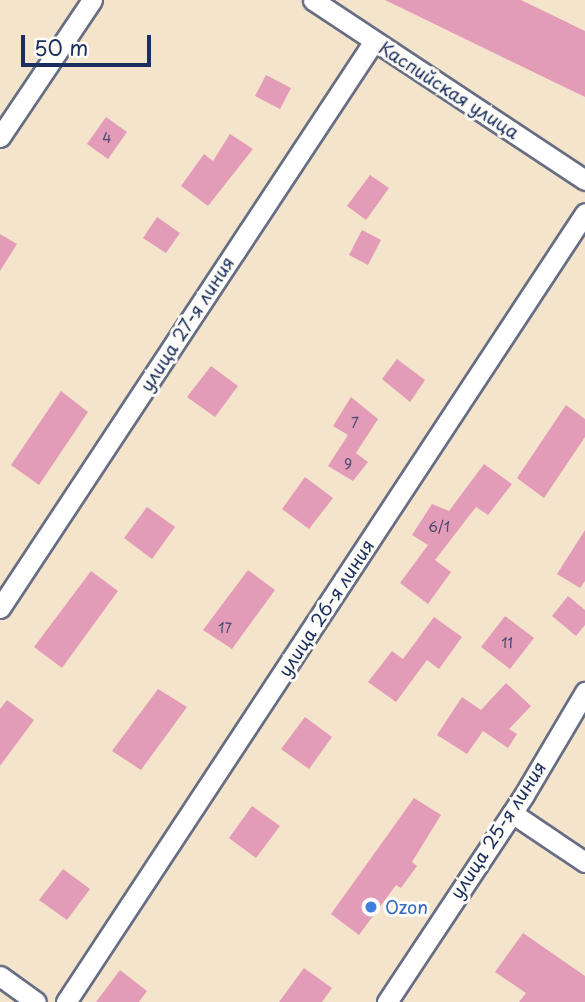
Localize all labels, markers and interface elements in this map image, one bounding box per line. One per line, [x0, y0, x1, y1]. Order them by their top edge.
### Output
scale bar [24, 21, 154, 65]
text: 50 m [34, 31, 88, 63]
street label: Каспийская улица [374, 36, 524, 144]
house number: 4 [102, 130, 112, 146]
street label: улица 27-я линия [135, 252, 239, 396]
house number: 7 [351, 415, 359, 431]
house number: 9 [344, 456, 352, 472]
house number: 6/1 [428, 519, 450, 535]
street label: улица 26-я линия [273, 535, 379, 681]
house number: 17 [218, 620, 232, 636]
house number: 11 [501, 635, 513, 651]
street label: улица 25-я линия [445, 757, 551, 903]
place label: Ozon [385, 896, 428, 918]
marker: Ozon [363, 899, 379, 915]

